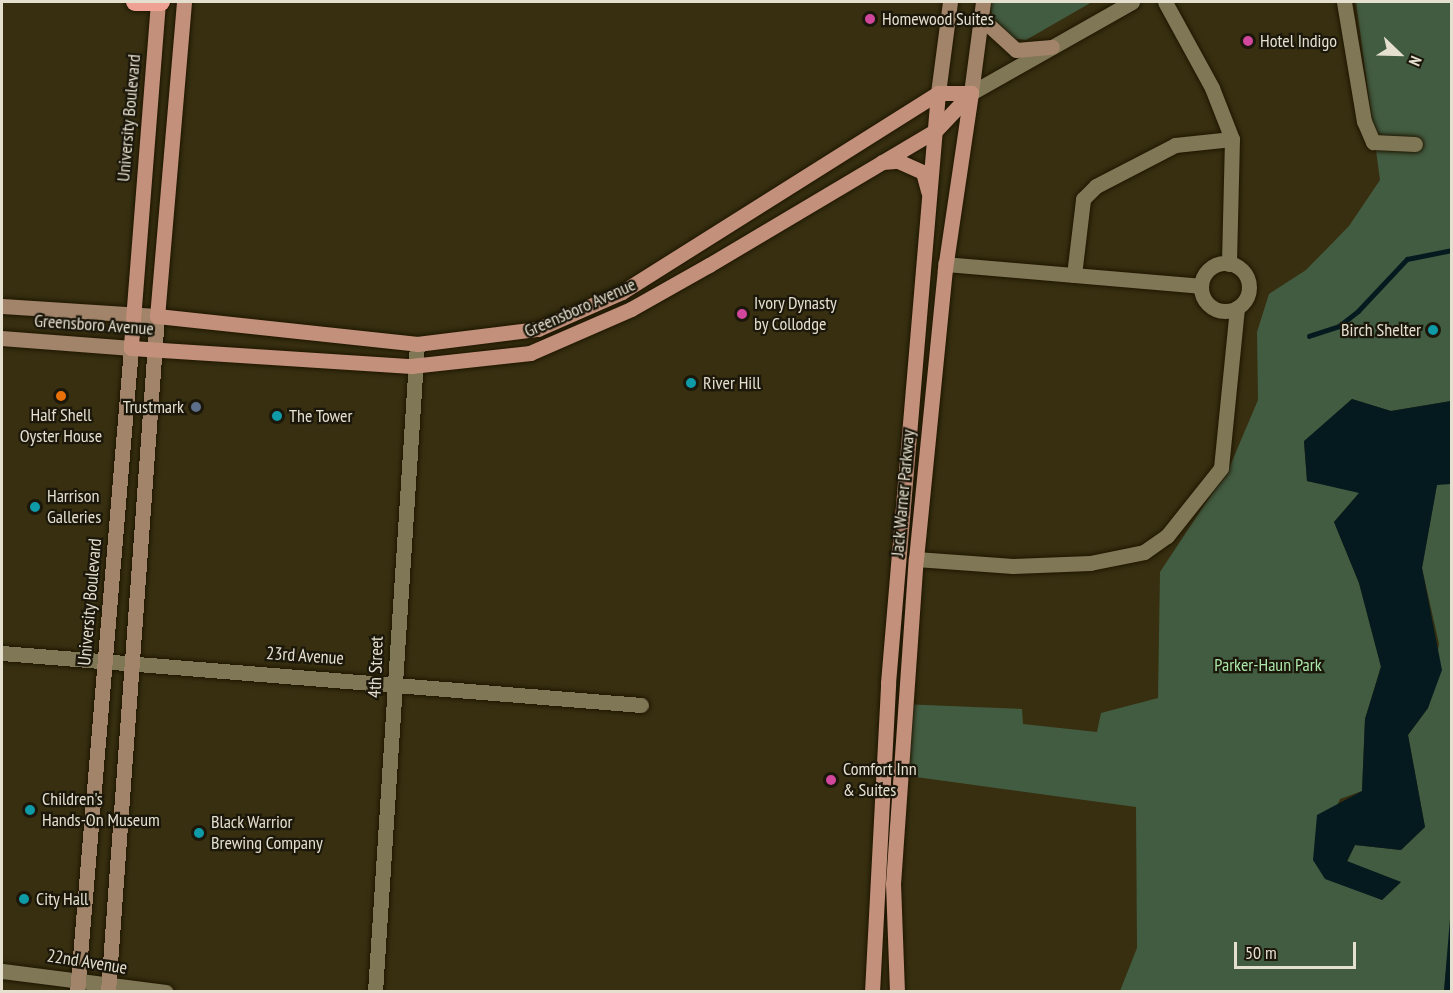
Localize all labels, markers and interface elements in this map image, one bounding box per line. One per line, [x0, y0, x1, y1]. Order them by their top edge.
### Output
place label: Homewood Suites [882, 8, 994, 30]
marker: Homewood Suites [863, 12, 877, 26]
north arrow [1369, 24, 1429, 84]
place label: Hotel Indigo [1260, 30, 1337, 52]
marker: Hotel Indigo [1241, 34, 1255, 48]
street label: University Boulevard [113, 53, 145, 183]
text: N [1405, 53, 1426, 69]
street label: Greensboro Avenue [521, 274, 639, 342]
place label: Ivory Dynasty by Collodge [754, 293, 837, 336]
marker: Ivory Dynasty by Collodge [735, 307, 749, 321]
street label: Greensboro Avenue [33, 310, 155, 340]
place label: Birch Shelter [1341, 319, 1421, 341]
marker: Birch Shelter [1426, 323, 1440, 337]
place label: River Hill [703, 372, 761, 394]
marker: River Hill [684, 376, 698, 390]
marker: Half Shell Oyster House [54, 389, 68, 403]
place label: Trustmark [123, 396, 184, 418]
marker: Trustmark [189, 400, 203, 414]
place label: Half Shell Oyster House [20, 405, 102, 448]
place label: The Tower [289, 405, 353, 427]
marker: The Tower [270, 409, 284, 423]
street label: Jack Warner Parkway [887, 428, 919, 558]
place label: Harrison Galleries [47, 486, 101, 528]
marker: Harrison Galleries [28, 500, 42, 514]
street label: University Boulevard [74, 537, 106, 667]
street label: 4th Street [364, 636, 388, 698]
street label: 23rd Avenue [265, 642, 345, 670]
park label: Parker-Haun Park [1214, 654, 1322, 676]
place label: Comfort Inn & Suites [843, 759, 917, 802]
marker: Comfort Inn & Suites [824, 773, 838, 787]
place label: Children's Hands-On Museum [42, 789, 160, 832]
marker: Children's Hands-On Museum [23, 803, 37, 817]
place label: Black Warrior Brewing Company [211, 812, 323, 854]
marker: Black Warrior Brewing Company [192, 826, 206, 840]
place label: City Hall [36, 888, 89, 910]
marker: City Hall [17, 892, 31, 906]
scale bar [1237, 930, 1358, 968]
text: 50 m [1245, 941, 1277, 964]
street label: 22nd Avenue [45, 945, 129, 979]

